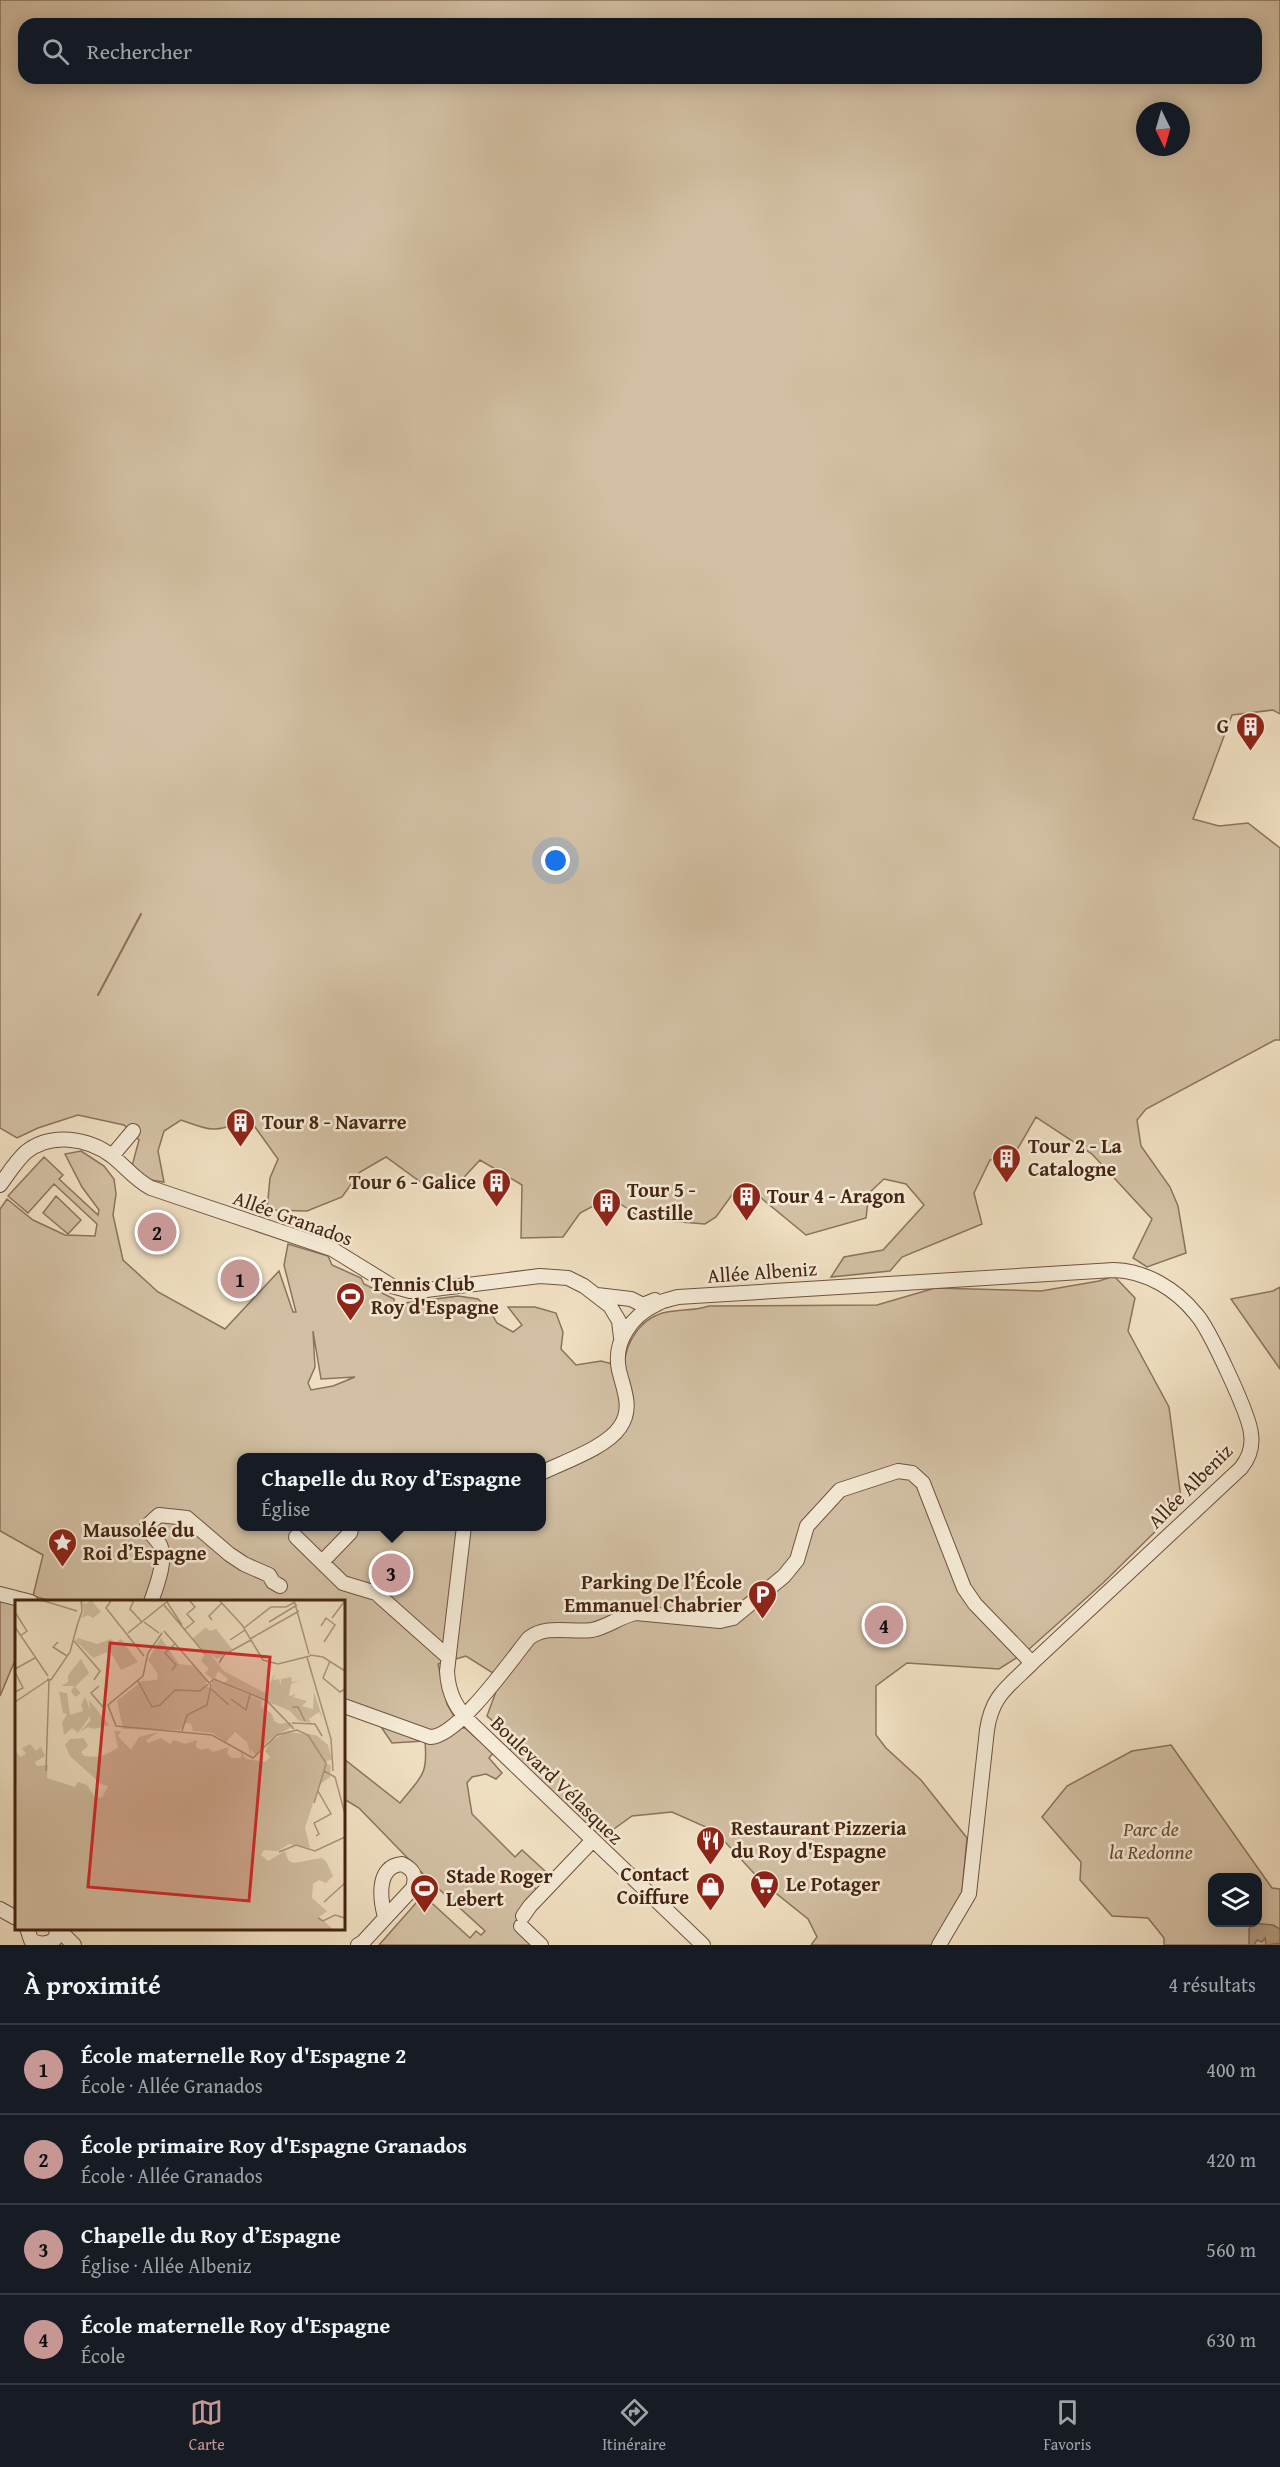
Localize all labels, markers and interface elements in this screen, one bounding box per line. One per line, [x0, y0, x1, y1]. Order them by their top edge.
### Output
search box [18, 18, 1262, 84]
icon: search [39, 35, 72, 68]
text: Rechercher [87, 35, 192, 67]
north arrow [1136, 102, 1190, 156]
building icon: G [1234, 710, 1266, 752]
place label: G [1217, 711, 1229, 740]
your location [541, 846, 570, 875]
building icon: Tour 8 - Navarre [225, 1106, 257, 1148]
place label: Tour 8 - Navarre [262, 1107, 407, 1136]
place label: Tour 2 - La Catalogne [1028, 1131, 1123, 1183]
building icon: Tour 2 - La Catalogne [991, 1142, 1023, 1184]
building icon: Tour 6 - Galice [481, 1166, 513, 1208]
place label: Tour 6 - Galice [349, 1167, 476, 1196]
place label: Tour 5 - Castille [627, 1175, 696, 1227]
building icon: Tour 4 - Aragon [730, 1180, 762, 1222]
place label: Tour 4 - Aragon [767, 1181, 905, 1210]
street label: Allée Granados [229, 1182, 357, 1253]
building icon: Tour 5 - Castille [590, 1186, 622, 1228]
pin: 2 [138, 1210, 176, 1254]
street label: Allée Albeniz [706, 1253, 818, 1290]
pin: 1 [220, 1256, 260, 1302]
place label: Tennis Club Roy d'Espagne [371, 1269, 499, 1321]
sports icon: Tennis Club Roy d'Espagne [334, 1280, 366, 1322]
street label: Allée Albeniz [1141, 1436, 1239, 1535]
popup [237, 1453, 546, 1531]
text: Chapelle du Roy d’Espagne [262, 1462, 521, 1494]
text: Église [262, 1494, 310, 1523]
place label: Mausolée du Roi d’Espagne [83, 1515, 207, 1567]
place icon: Mausolée du Roi d’Espagne [46, 1526, 78, 1568]
pin: 3 [372, 1550, 410, 1596]
place label: Parking De l’École Emmanuel Chabrier [564, 1567, 742, 1619]
parking icon: Parking De l’École Emmanuel Chabrier [747, 1578, 779, 1620]
inset map [15, 1600, 345, 1930]
pin: 4 [864, 1602, 904, 1648]
street label: Boulevard Vélasquez [485, 1709, 630, 1851]
place label: Restaurant Pizzeria du Roy d'Espagne [731, 1813, 907, 1865]
park label: Parc de la Redonne [1109, 1814, 1193, 1866]
restaurant icon: Restaurant Pizzeria du Roy d'Espagne [694, 1824, 726, 1866]
place label: Contact Coiffure [617, 1859, 689, 1911]
place label: Stade Roger Lebert [446, 1861, 553, 1913]
supermarket icon: Le Potager [749, 1868, 781, 1910]
place label: Le Potager [786, 1869, 880, 1898]
shop icon: Contact Coiffure [694, 1870, 726, 1912]
sports icon: Stade Roger Lebert [409, 1872, 441, 1914]
map controls [1208, 1873, 1262, 1927]
button: layers [1208, 1873, 1262, 1927]
text: À proximité [24, 1965, 161, 2004]
text: 4 résultats [1168, 1970, 1256, 1999]
text: École maternelle Roy d'Espagne 2 [81, 2039, 406, 2071]
text: 1 [38, 2055, 49, 2084]
text: 400 m [1206, 2055, 1256, 2084]
text: École · Allée Granados [81, 2071, 263, 2100]
text: École primaire Roy d'Espagne Granados [81, 2129, 467, 2161]
text: 2 [38, 2145, 49, 2174]
text: 420 m [1206, 2145, 1256, 2174]
text: École · Allée Granados [81, 2161, 263, 2190]
text: Chapelle du Roy d’Espagne [81, 2219, 341, 2251]
text: 3 [38, 2235, 49, 2264]
text: 560 m [1206, 2235, 1256, 2264]
text: Église · Allée Albeniz [81, 2251, 251, 2280]
text: École maternelle Roy d'Espagne [81, 2309, 390, 2341]
text: 4 [38, 2325, 49, 2354]
text: 630 m [1206, 2325, 1256, 2354]
text: École [81, 2341, 125, 2370]
tab: Carte [189, 2396, 225, 2456]
tab: Itinéraire [602, 2396, 666, 2456]
tab: Favoris [1044, 2396, 1091, 2456]

